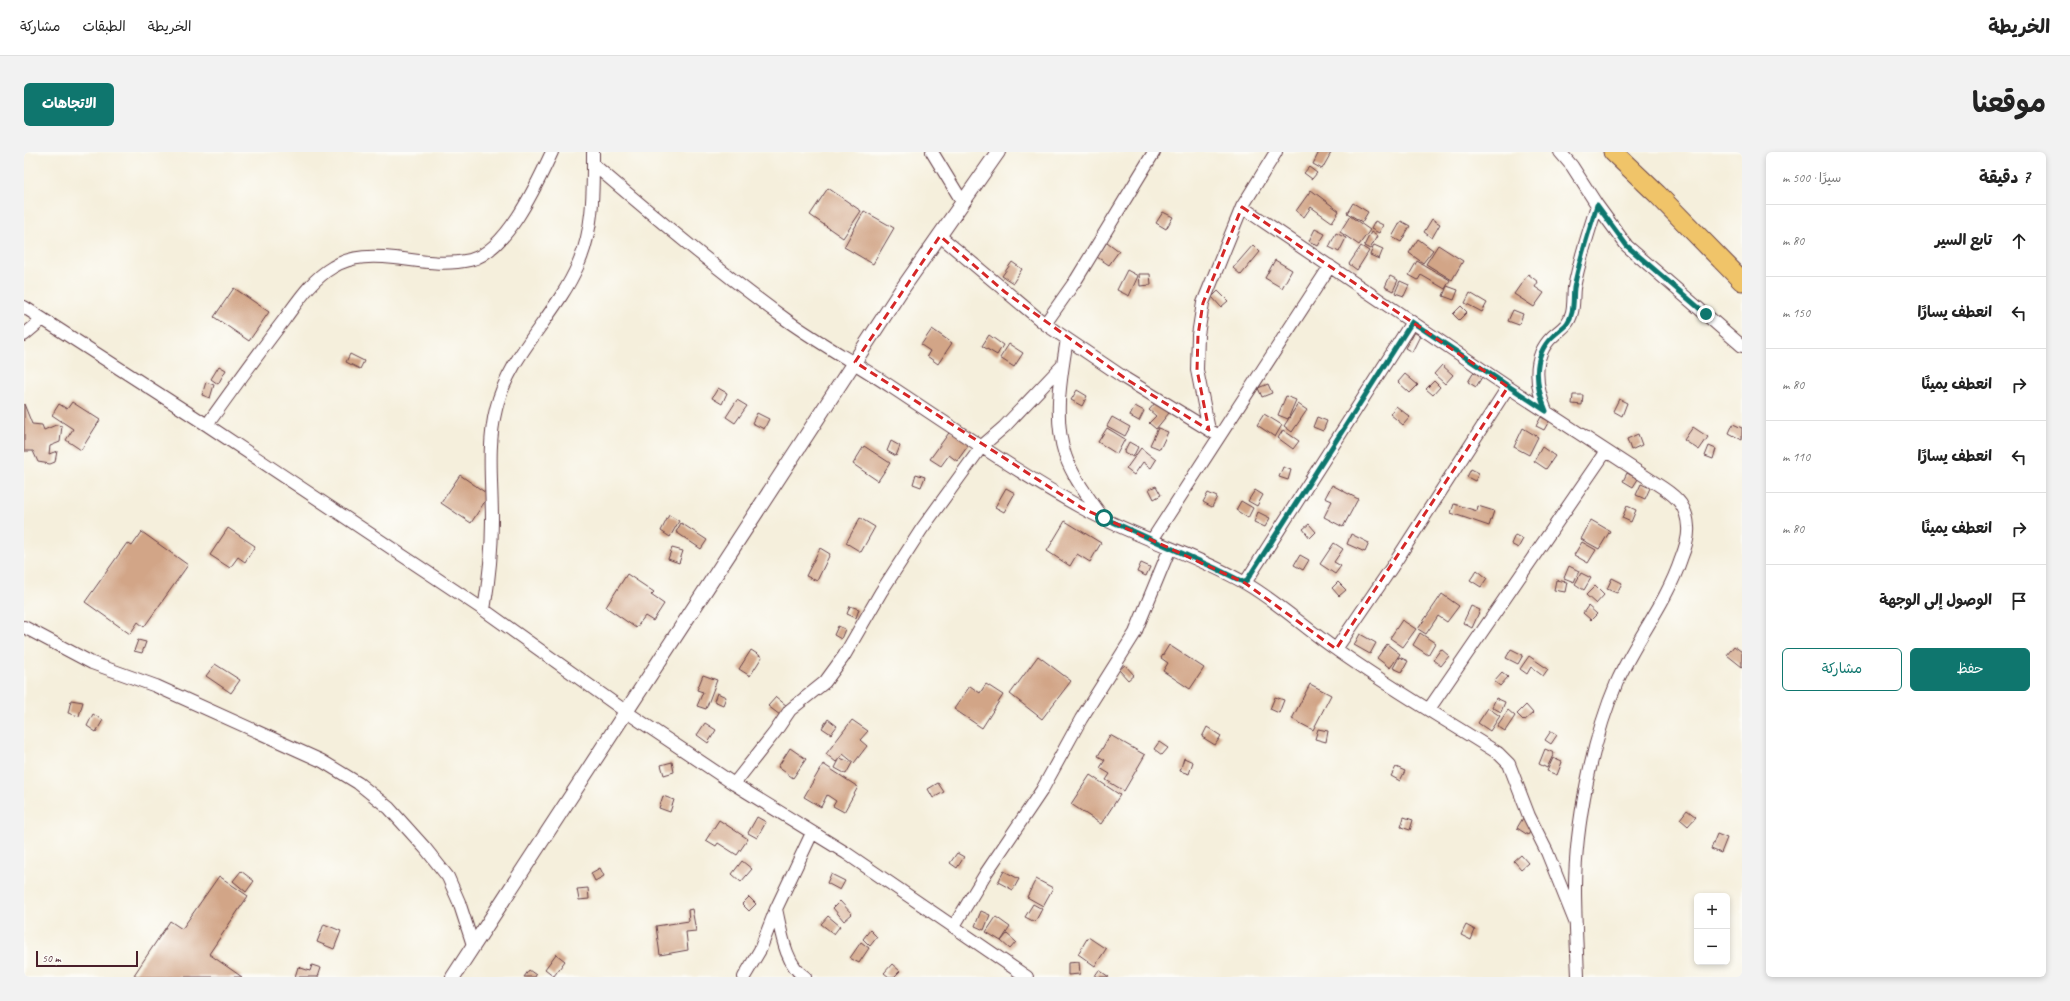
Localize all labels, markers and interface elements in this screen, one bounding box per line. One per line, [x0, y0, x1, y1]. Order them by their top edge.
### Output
text: الخريطة [1988, 15, 2050, 39]
text: مشاركة [20, 18, 60, 35]
text: الطبقات [82, 18, 126, 35]
text: الخريطة [148, 18, 191, 35]
button: الاتجاهات [24, 83, 114, 126]
text: موقعنا [1972, 85, 2046, 120]
text: 7 دقيقة [1979, 167, 2030, 188]
text: سيرًا · 500 m [1782, 170, 1841, 186]
icon: ahead [2008, 230, 2030, 252]
text: تابع السير [1935, 231, 1992, 250]
text: 80 m [1782, 233, 1804, 249]
icon: left [2008, 302, 2030, 324]
text: انعطف يسارًا [1917, 303, 1992, 322]
route end [1697, 305, 1715, 323]
text: 150 m [1782, 305, 1810, 321]
icon: right [2008, 374, 2030, 396]
text: انعطف يمينًا [1921, 375, 1992, 394]
text: 80 m [1782, 377, 1804, 393]
icon: left [2008, 446, 2030, 468]
text: انعطف يسارًا [1917, 447, 1992, 466]
text: 110 m [1782, 449, 1810, 465]
route start [1095, 509, 1113, 527]
icon: right [2008, 518, 2030, 540]
text: انعطف يمينًا [1921, 519, 1992, 538]
text: 80 m [1782, 521, 1804, 537]
icon: arrive [2008, 590, 2030, 612]
text: الوصول إلى الوجهة [1879, 591, 1992, 610]
button: مشاركة [1782, 648, 1902, 691]
button: حفظ [1910, 648, 2030, 691]
map controls [1694, 893, 1730, 965]
button: + [1694, 893, 1730, 929]
button: − [1694, 929, 1730, 965]
scale bar [36, 949, 138, 968]
text: 50 m [42, 951, 61, 965]

